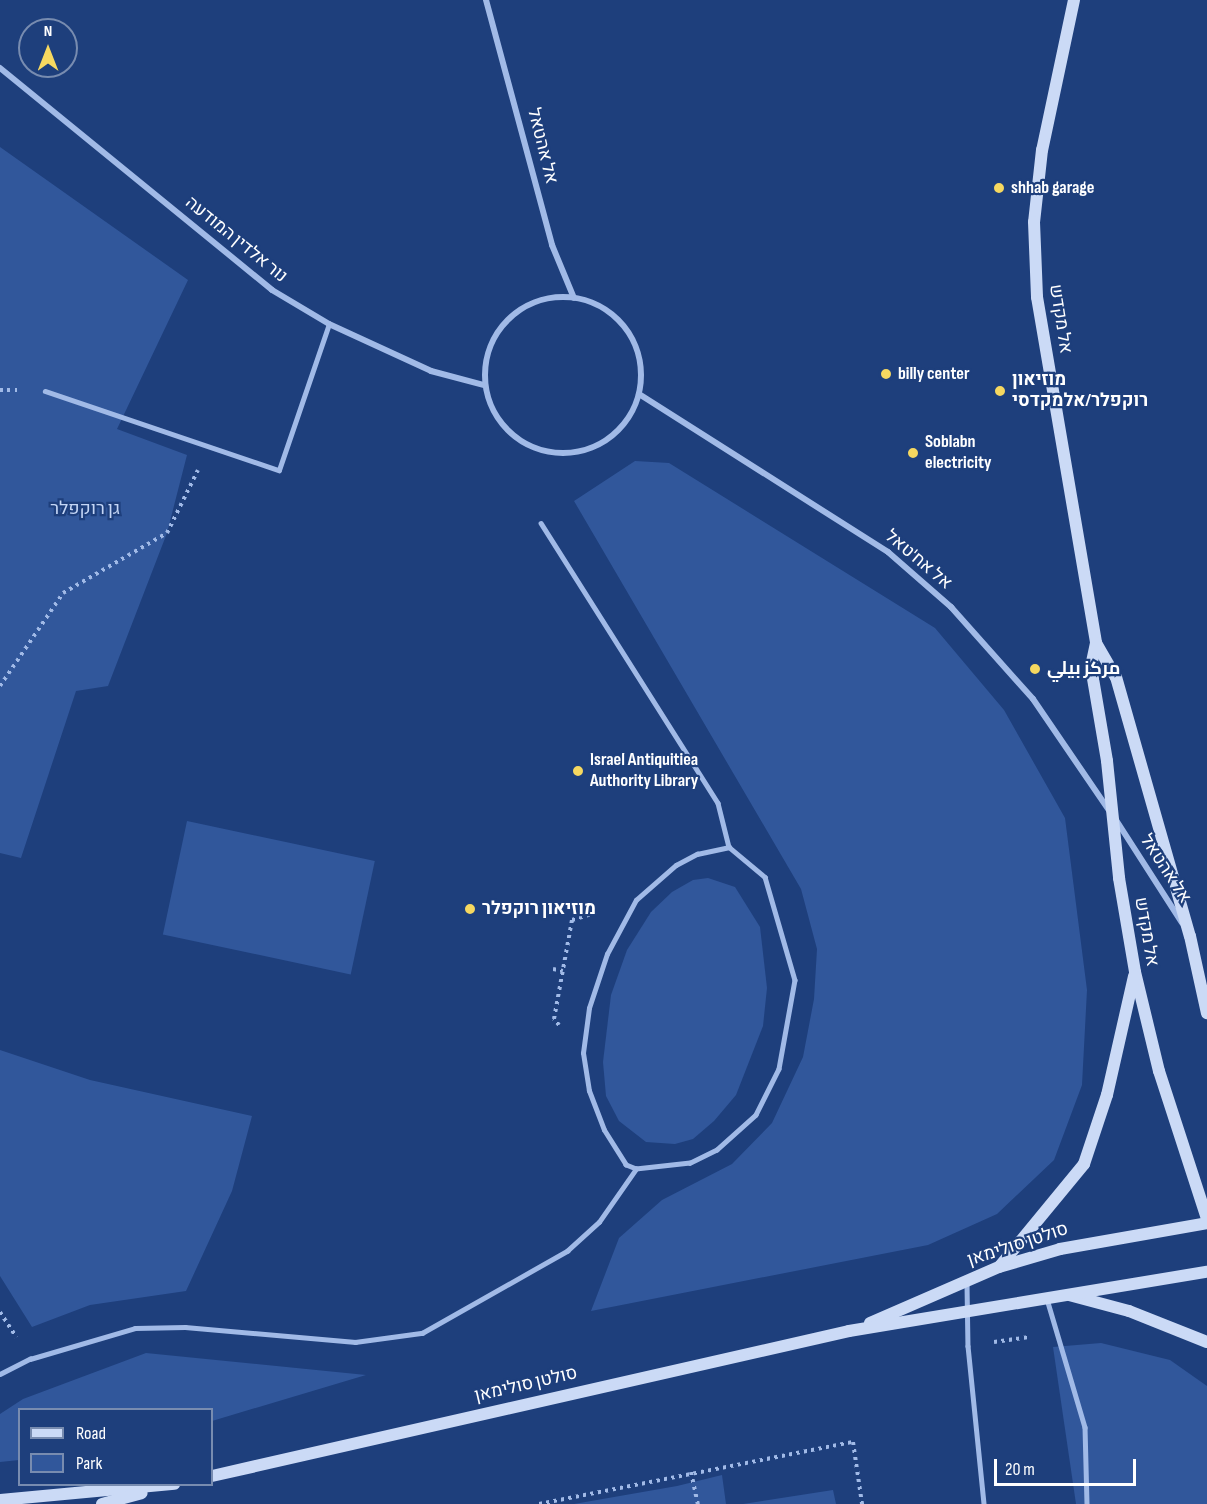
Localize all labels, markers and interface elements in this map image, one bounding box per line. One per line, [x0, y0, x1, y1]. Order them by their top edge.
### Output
north arrow [18, 18, 78, 78]
text: N [44, 22, 52, 41]
street label: אל אהטאל [522, 106, 562, 186]
place label: shhab garage [1011, 177, 1095, 199]
marker: shhab garage [992, 181, 1006, 195]
street label: נור אלדין המודעה [181, 192, 291, 288]
street label: אל מקדש [1044, 283, 1076, 355]
place label: billy center [898, 363, 970, 385]
marker: billy center [879, 367, 893, 381]
place label: מוזיאון רוקפלר/אלמקדסי [1012, 370, 1148, 412]
marker: מוזיאון רוקפלר/אלמקדסי [993, 384, 1007, 398]
place label: Soblabn electricity [925, 432, 992, 474]
marker: Soblabn electricity [906, 446, 920, 460]
park label: גן רוקפלר [50, 498, 120, 520]
street label: אל אח'טאל [880, 526, 956, 594]
place label: مركز بيلي [1047, 658, 1120, 680]
marker: مركز بيلي [1028, 662, 1042, 676]
place label: Israel Antiquitiea Authority Library [590, 750, 698, 792]
marker: Israel Antiquitiea Authority Library [571, 764, 585, 778]
street label: אל אהטאל [1135, 831, 1195, 907]
street label: אל מקדש [1129, 896, 1163, 968]
place label: מוזיאון רוקפלר [482, 898, 596, 920]
marker: מוזיאון רוקפלר [463, 902, 477, 916]
street label: סולטן סולימאן [965, 1219, 1071, 1271]
street label: סולטן סולימאן [473, 1363, 579, 1407]
legend [18, 1408, 213, 1486]
text: Road [76, 1423, 106, 1444]
scale bar [997, 1447, 1140, 1485]
text: Park [76, 1453, 102, 1474]
text: 20 m [1005, 1459, 1035, 1480]

